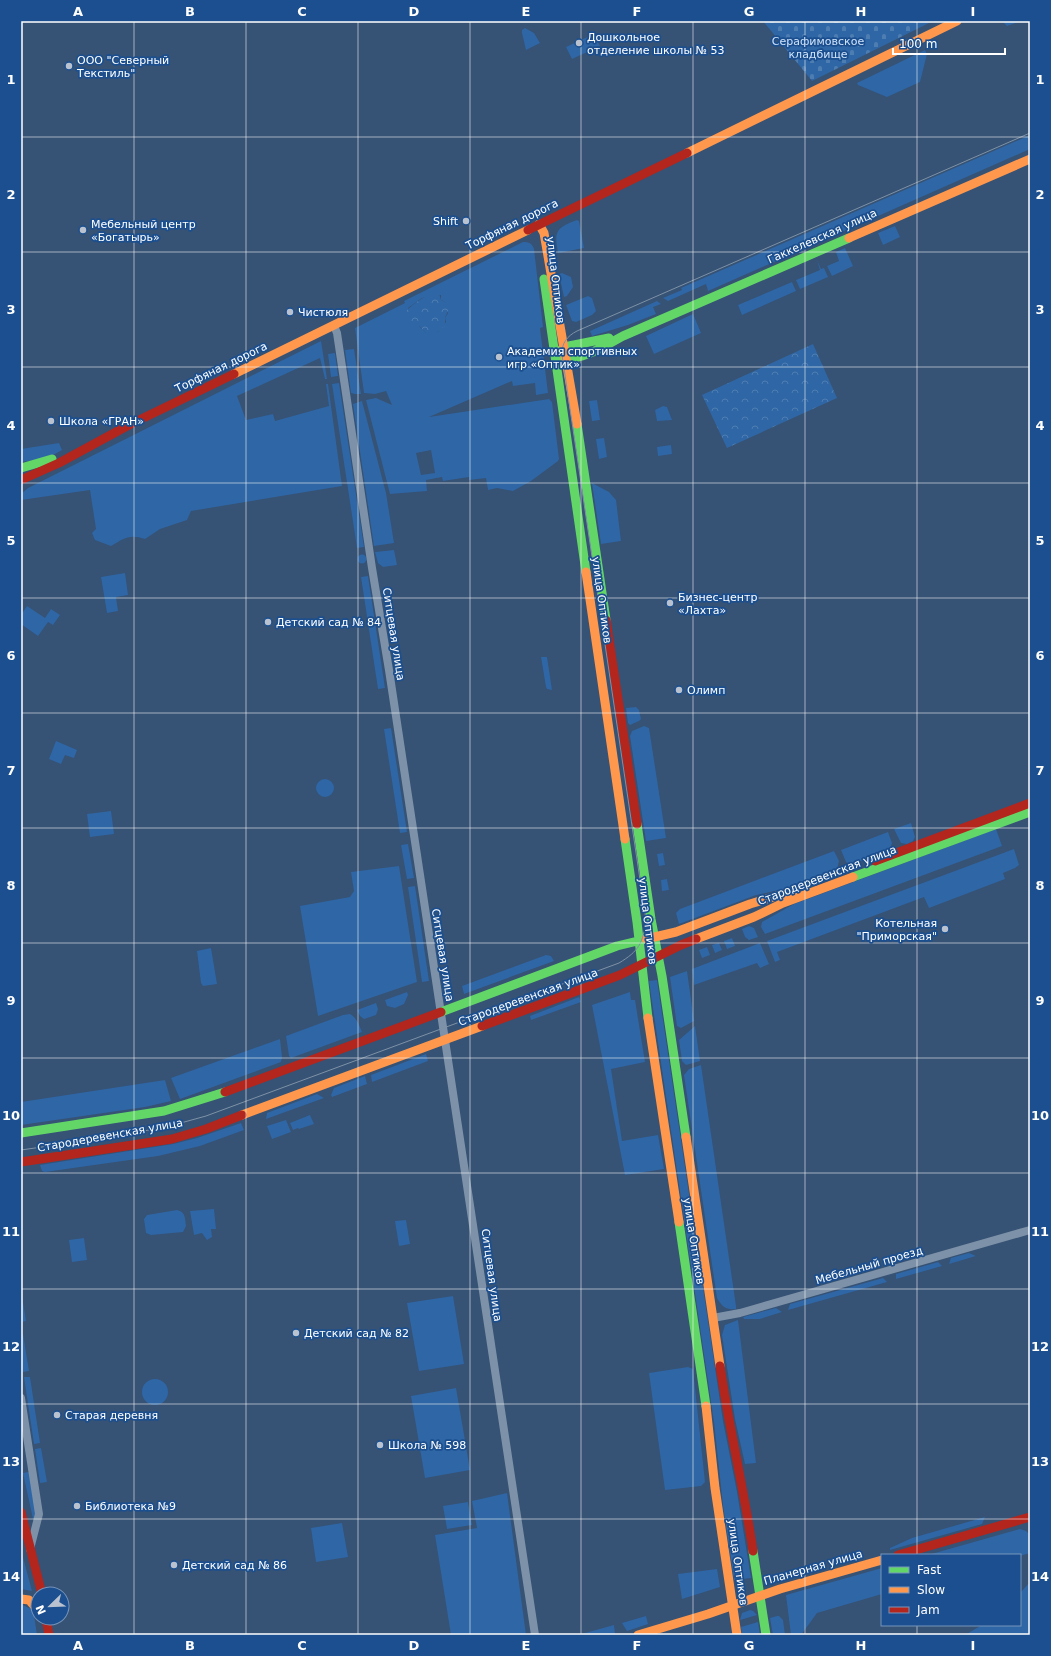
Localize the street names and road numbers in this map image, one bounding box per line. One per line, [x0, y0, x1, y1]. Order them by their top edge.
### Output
street label: Торфяная дорога [463, 196, 560, 253]
street label: Гаккелевская улица [766, 206, 879, 266]
street label: улица Оптиков [544, 236, 567, 324]
street label: Торфяная дорога [172, 339, 269, 396]
street label: улица Оптиков [589, 556, 614, 644]
street label: Ситцевая улица [380, 587, 407, 681]
street label: Стародеревенская улица [756, 843, 898, 908]
street label: улица Оптиков [636, 877, 659, 965]
street label: Ситцевая улица [429, 908, 456, 1002]
street label: Стародеревенская улица [457, 966, 600, 1029]
street label: Стародеревенская улица [36, 1116, 184, 1155]
street label: улица Оптиков [680, 1197, 707, 1285]
street label: Ситцевая улица [479, 1228, 504, 1322]
street label: Мебельный проезд [814, 1244, 925, 1287]
street label: улица Оптиков [725, 1518, 750, 1606]
street label: Планерная улица [762, 1547, 864, 1588]

